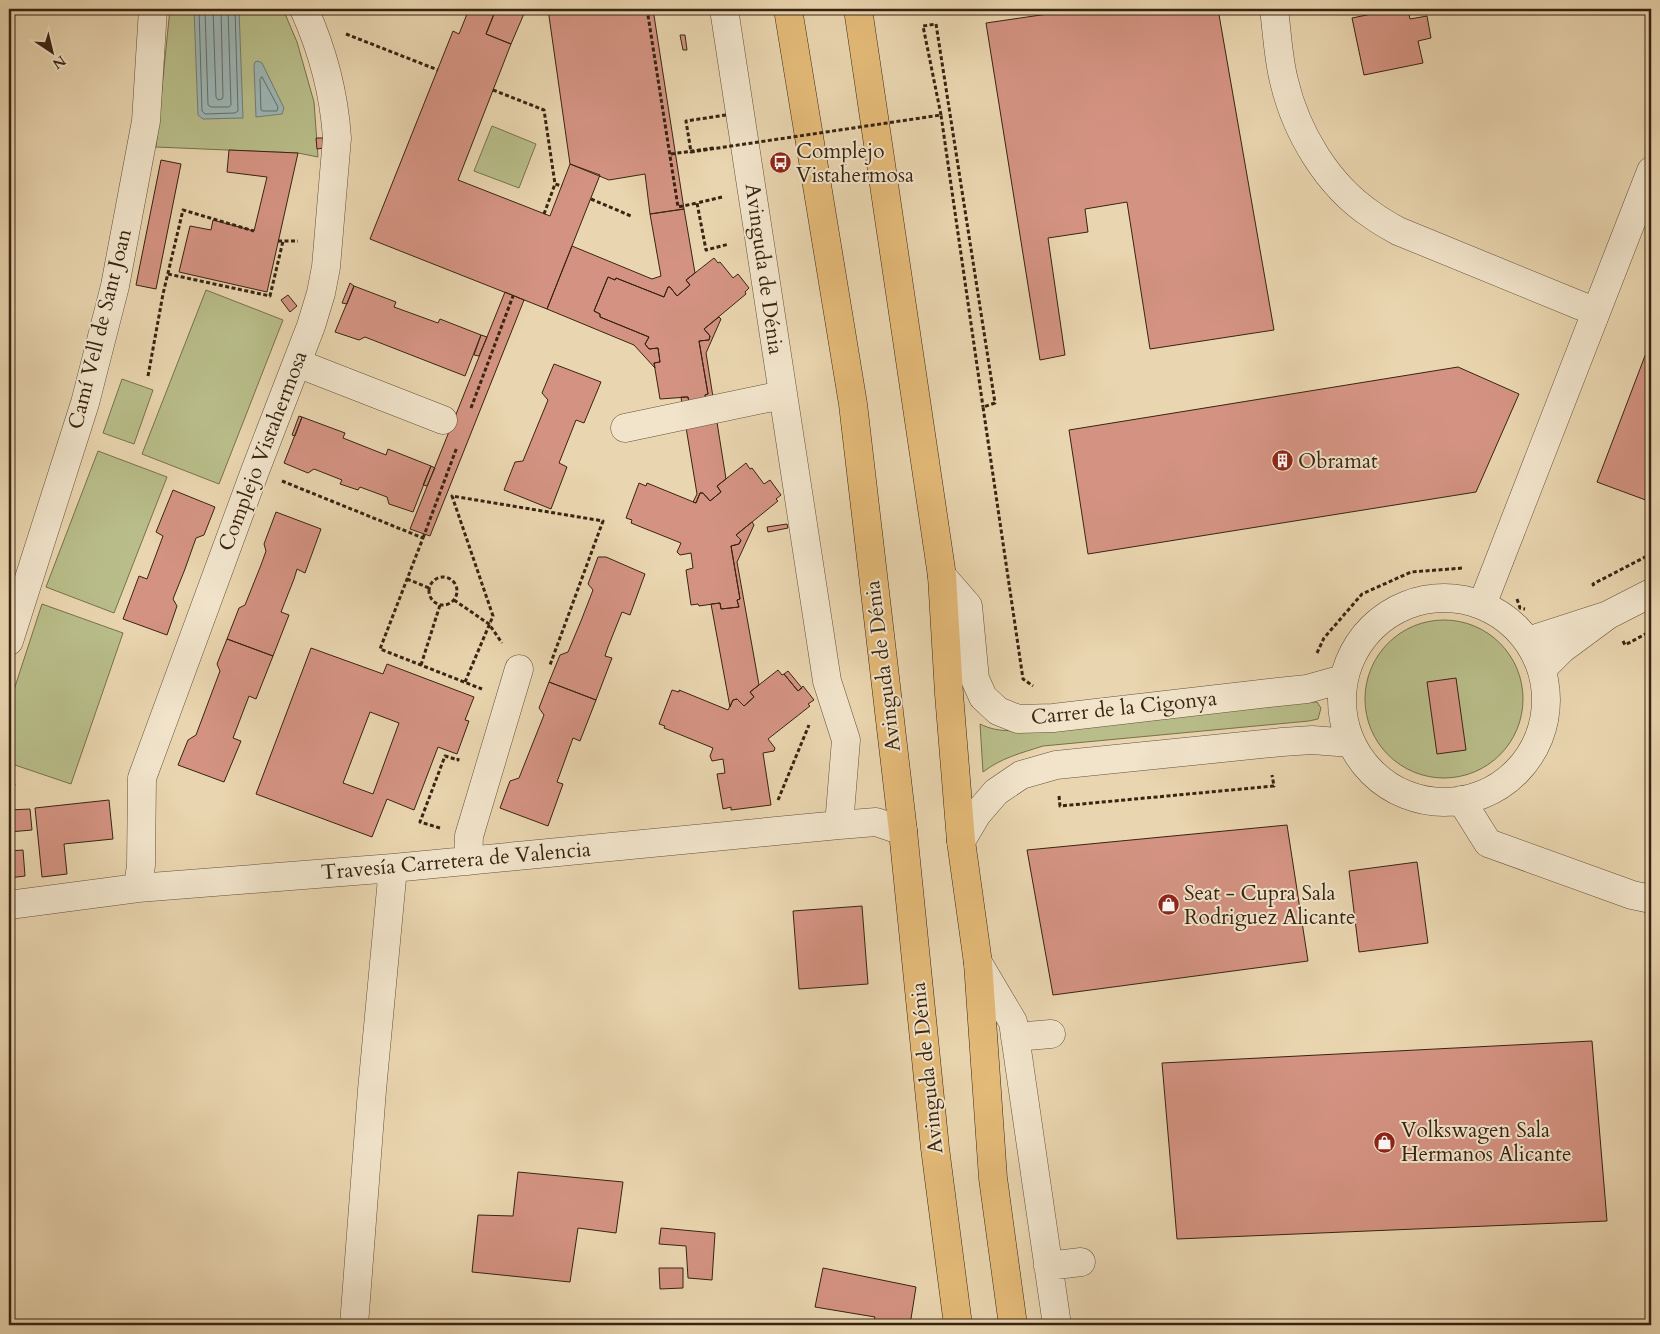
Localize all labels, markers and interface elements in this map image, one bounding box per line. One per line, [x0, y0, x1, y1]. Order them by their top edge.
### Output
north arrow [28, 28, 78, 78]
text: N [49, 51, 70, 74]
place label: Complejo Vistahermosa [796, 137, 914, 190]
bus stop icon: Complejo Vistahermosa [768, 151, 792, 175]
street label: Avinguda de Dénia [738, 182, 790, 356]
street label: Camí Vell de Sant Joan [61, 226, 139, 432]
street label: Complejo Vistahermosa [211, 347, 315, 555]
place label: Obramat [1298, 447, 1378, 476]
building icon: Obramat [1270, 449, 1294, 473]
street label: Avinguda de Dénia [858, 579, 908, 753]
street label: Carrer de la Cigonya [1030, 684, 1218, 732]
street label: Travesía Carretera de Valencia [320, 835, 592, 887]
place label: Seat - Cupra Sala Rodriguez Alicante [1184, 879, 1355, 932]
shop icon: Seat - Cupra Sala Rodriguez Alicante [1156, 893, 1180, 917]
street label: Avinguda de Dénia [904, 981, 950, 1155]
place label: Volkswagen Sala Hermanos Alicante [1401, 1116, 1571, 1169]
shop icon: Volkswagen Sala Hermanos Alicante [1373, 1130, 1397, 1154]

